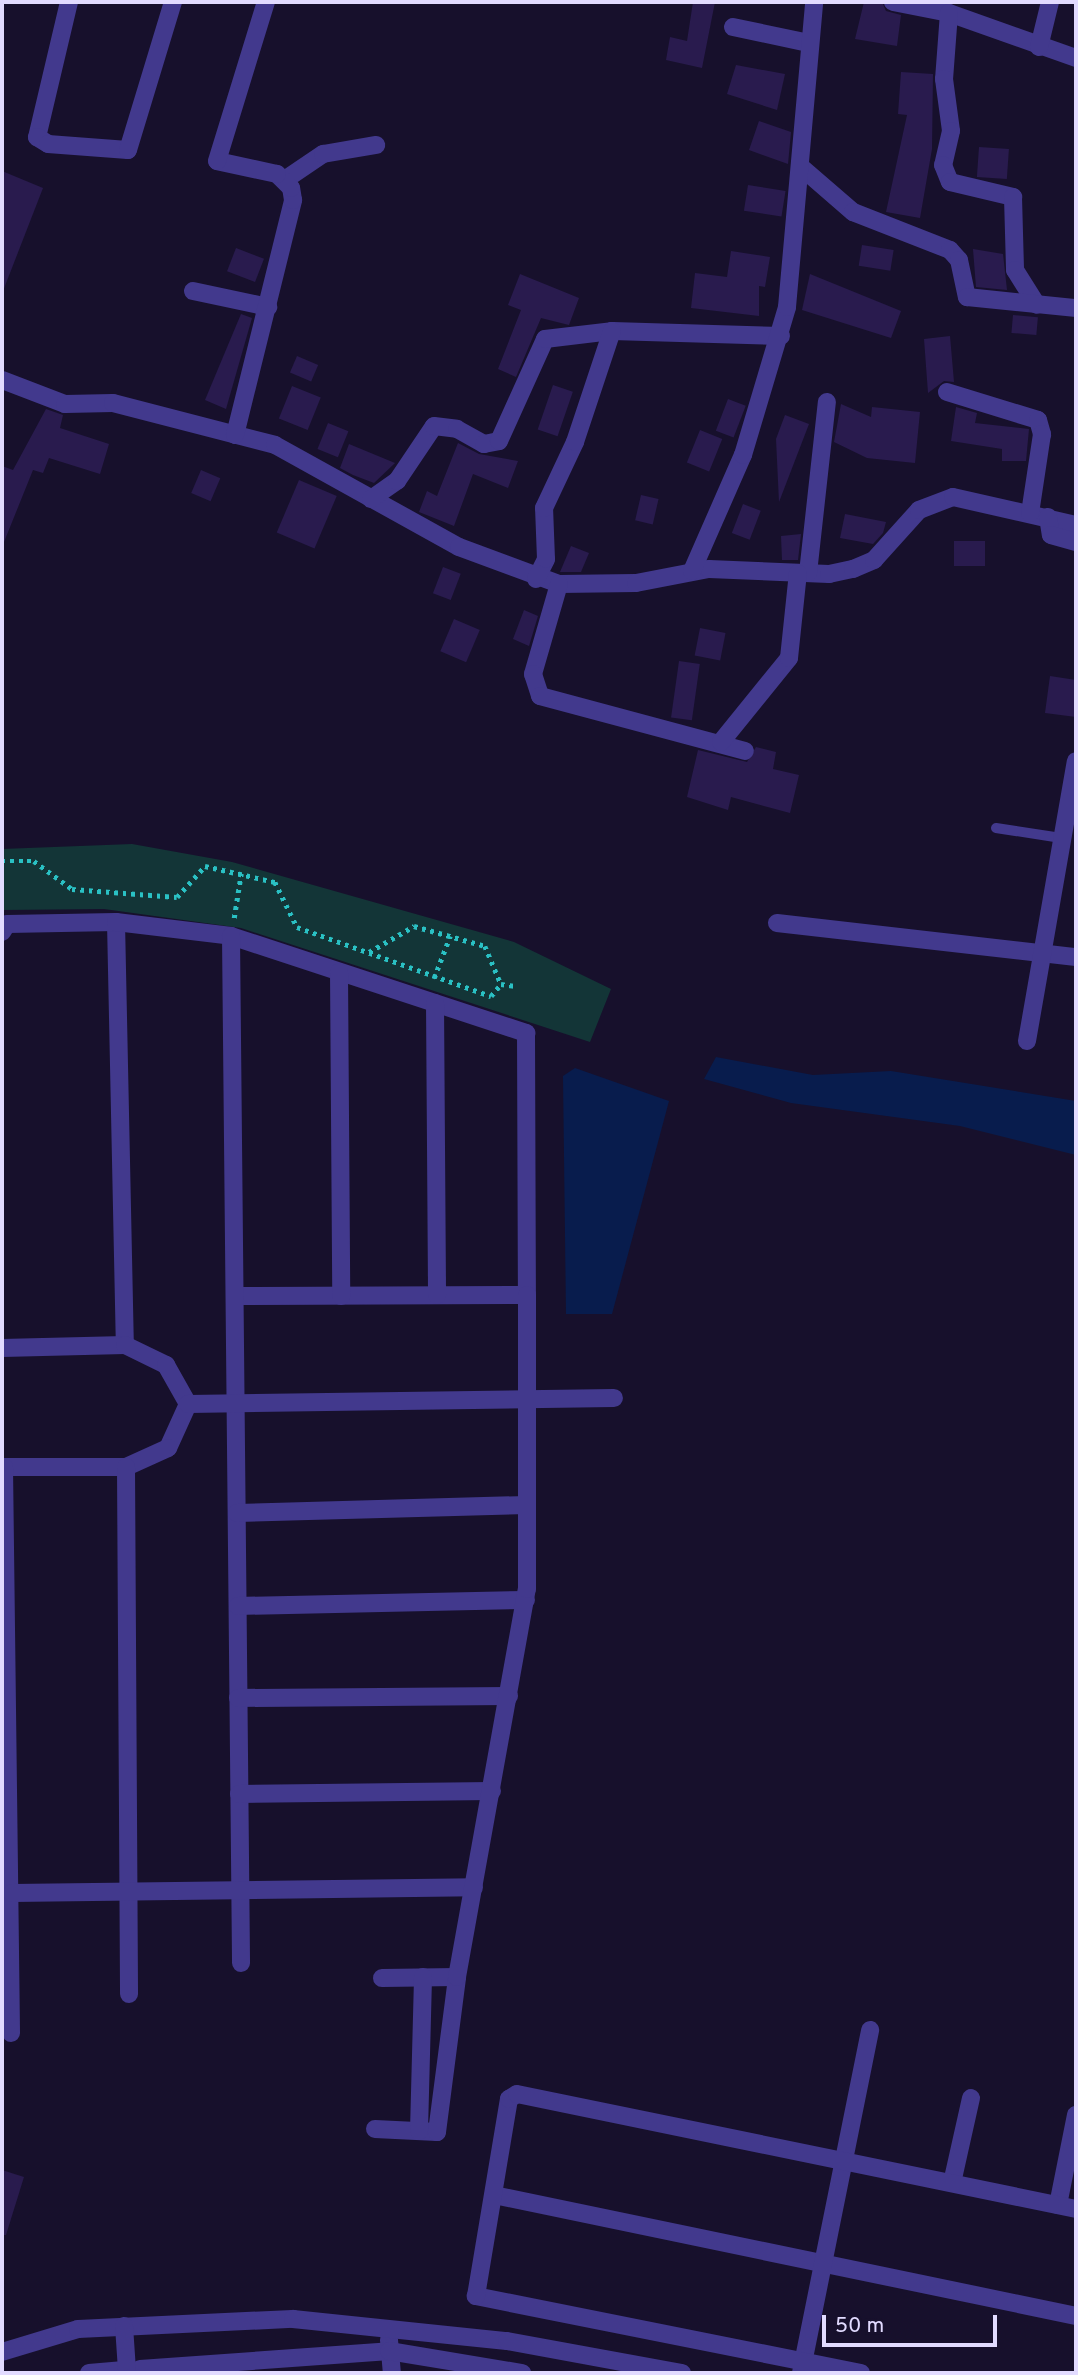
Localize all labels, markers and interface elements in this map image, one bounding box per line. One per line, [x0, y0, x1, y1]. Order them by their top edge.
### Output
scale bar [826, 2302, 1001, 2346]
text: 50 m [835, 2313, 884, 2340]

